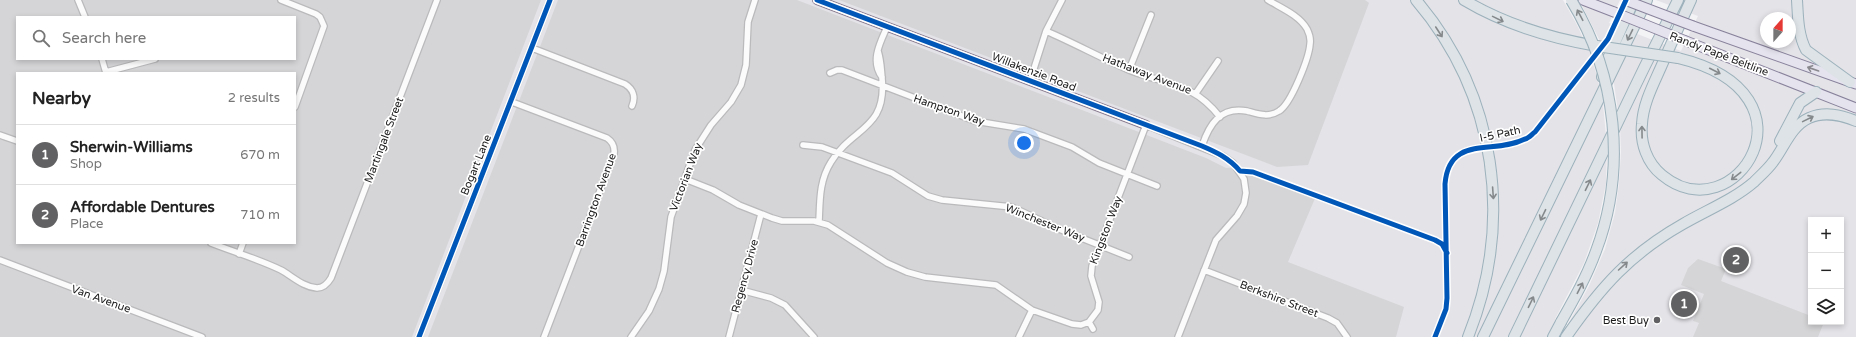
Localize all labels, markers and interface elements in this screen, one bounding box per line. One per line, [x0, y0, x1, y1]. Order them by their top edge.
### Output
one-way arrow [1576, 9, 1583, 21]
north arrow [1760, 12, 1796, 48]
search box [16, 16, 296, 60]
one-way arrow [1492, 16, 1504, 23]
one-way arrow [1435, 26, 1443, 37]
icon: search [30, 27, 52, 49]
text: Search here [62, 29, 146, 47]
one-way arrow [1626, 29, 1633, 41]
street label: Randy Papé Beltline [1668, 29, 1770, 79]
street label: Willakenzie Road [990, 50, 1078, 94]
street label: Hathaway Avenue [1101, 51, 1193, 97]
one-way arrow [1808, 64, 1820, 72]
one-way arrow [1709, 68, 1721, 75]
text: Nearby [32, 88, 91, 109]
text: 2 results [228, 90, 280, 106]
street label: Hampton Way [912, 92, 986, 128]
street label: Martingale Street [362, 95, 406, 185]
one-way arrow [1802, 115, 1814, 122]
street label: I-5 Path [1478, 123, 1522, 145]
one-way arrow [1638, 126, 1646, 139]
street label: Bogart Lane [458, 133, 494, 197]
your location [1014, 133, 1034, 153]
text: Sherwin-Williams [70, 138, 193, 156]
street label: Victorian Way [667, 141, 705, 213]
text: 1 [41, 147, 49, 163]
text: 670 m [240, 147, 280, 163]
street label: Barrington Avenue [573, 152, 619, 248]
text: Shop [70, 156, 102, 172]
one-way arrow [1730, 171, 1741, 180]
one-way arrow [1585, 179, 1592, 191]
one-way arrow [1489, 186, 1496, 199]
street label: Kingston Way [1087, 194, 1125, 266]
text: Affordable Dentures [70, 198, 215, 216]
street label: Winchester Way [1003, 201, 1087, 245]
text: 2 [41, 207, 49, 223]
text: 710 m [240, 207, 280, 223]
one-way arrow [1539, 209, 1546, 221]
text: Place [70, 216, 103, 232]
map controls [1808, 217, 1844, 325]
button: + [1808, 217, 1844, 253]
street label: Regency Drive [729, 238, 761, 314]
pin: 2 [1723, 245, 1749, 275]
button: − [1808, 253, 1844, 289]
one-way arrow [1618, 262, 1628, 271]
street label: Berkshire Street [1238, 278, 1320, 320]
street label: Van Avenue [70, 282, 132, 316]
one-way arrow [1577, 282, 1584, 294]
pin: 1 [1671, 289, 1697, 319]
button: layers [1808, 289, 1844, 325]
one-way arrow [1528, 296, 1535, 308]
place label: Best Buy [1603, 314, 1649, 327]
marker: Best Buy [1652, 315, 1662, 325]

